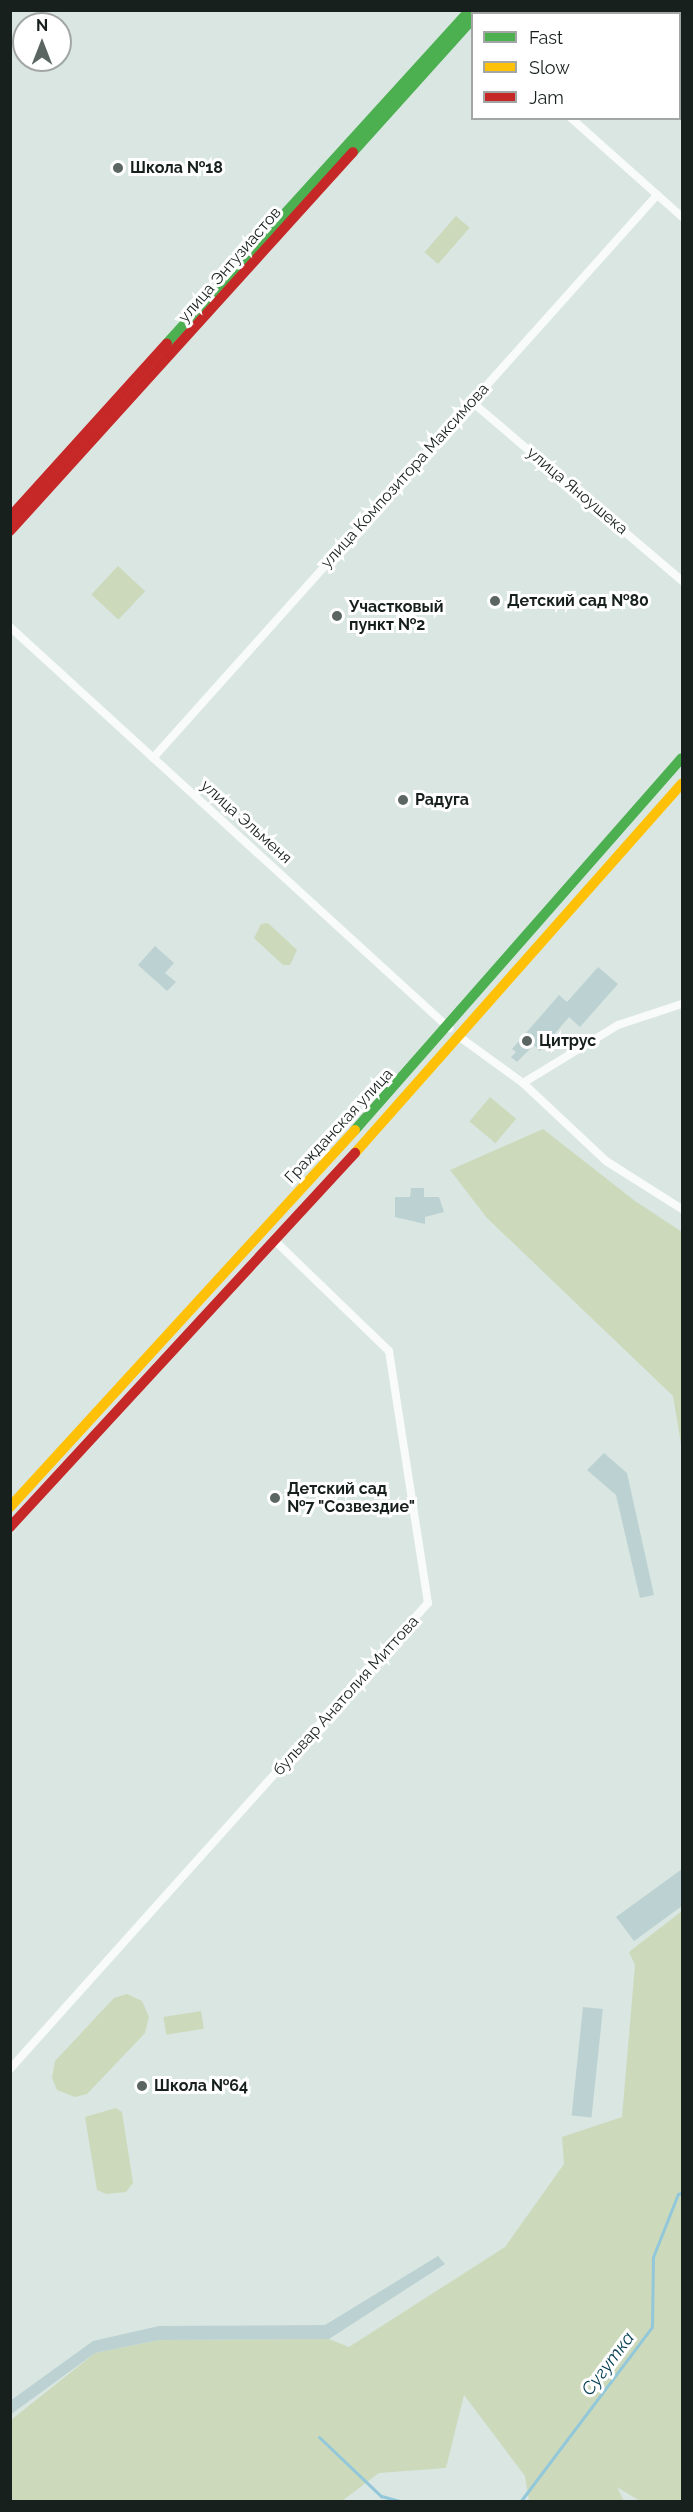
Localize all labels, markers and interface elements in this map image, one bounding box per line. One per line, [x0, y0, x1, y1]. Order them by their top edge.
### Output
north arrow [12, 12, 72, 72]
legend [471, 12, 681, 120]
text: N [36, 16, 48, 35]
text: Fast [529, 27, 563, 48]
text: Slow [529, 57, 570, 78]
text: Jam [529, 87, 564, 108]
place label: Школа №18 [130, 158, 223, 178]
marker: Школа №18 [111, 161, 125, 175]
street label: улица Энтузиастов [175, 203, 285, 327]
street label: улица Композитора Максимова [317, 380, 493, 572]
street label: улица Яноушека [523, 443, 631, 539]
place label: Детский сад №80 [507, 591, 649, 611]
marker: Детский сад №80 [488, 594, 502, 608]
place label: Участковый пункт №2 [349, 597, 444, 635]
marker: Участковый пункт №2 [330, 609, 344, 623]
street label: улица Эльменя [197, 776, 295, 868]
place label: Радуга [415, 790, 469, 810]
marker: Радуга [396, 793, 410, 807]
place label: Цитрус [539, 1031, 596, 1051]
marker: Цитрус [520, 1034, 534, 1048]
street label: Гражданская улица [281, 1065, 397, 1187]
place label: Детский сад №7 "Созвездие" [287, 1479, 415, 1517]
marker: Детский сад №7 "Созвездие" [268, 1491, 282, 1505]
street label: бульвар Анатолия Миттова [269, 1612, 423, 1780]
place label: Школа №64 [154, 2076, 248, 2096]
marker: Школа №64 [135, 2079, 149, 2093]
water label: Сугутка [577, 2328, 639, 2400]

